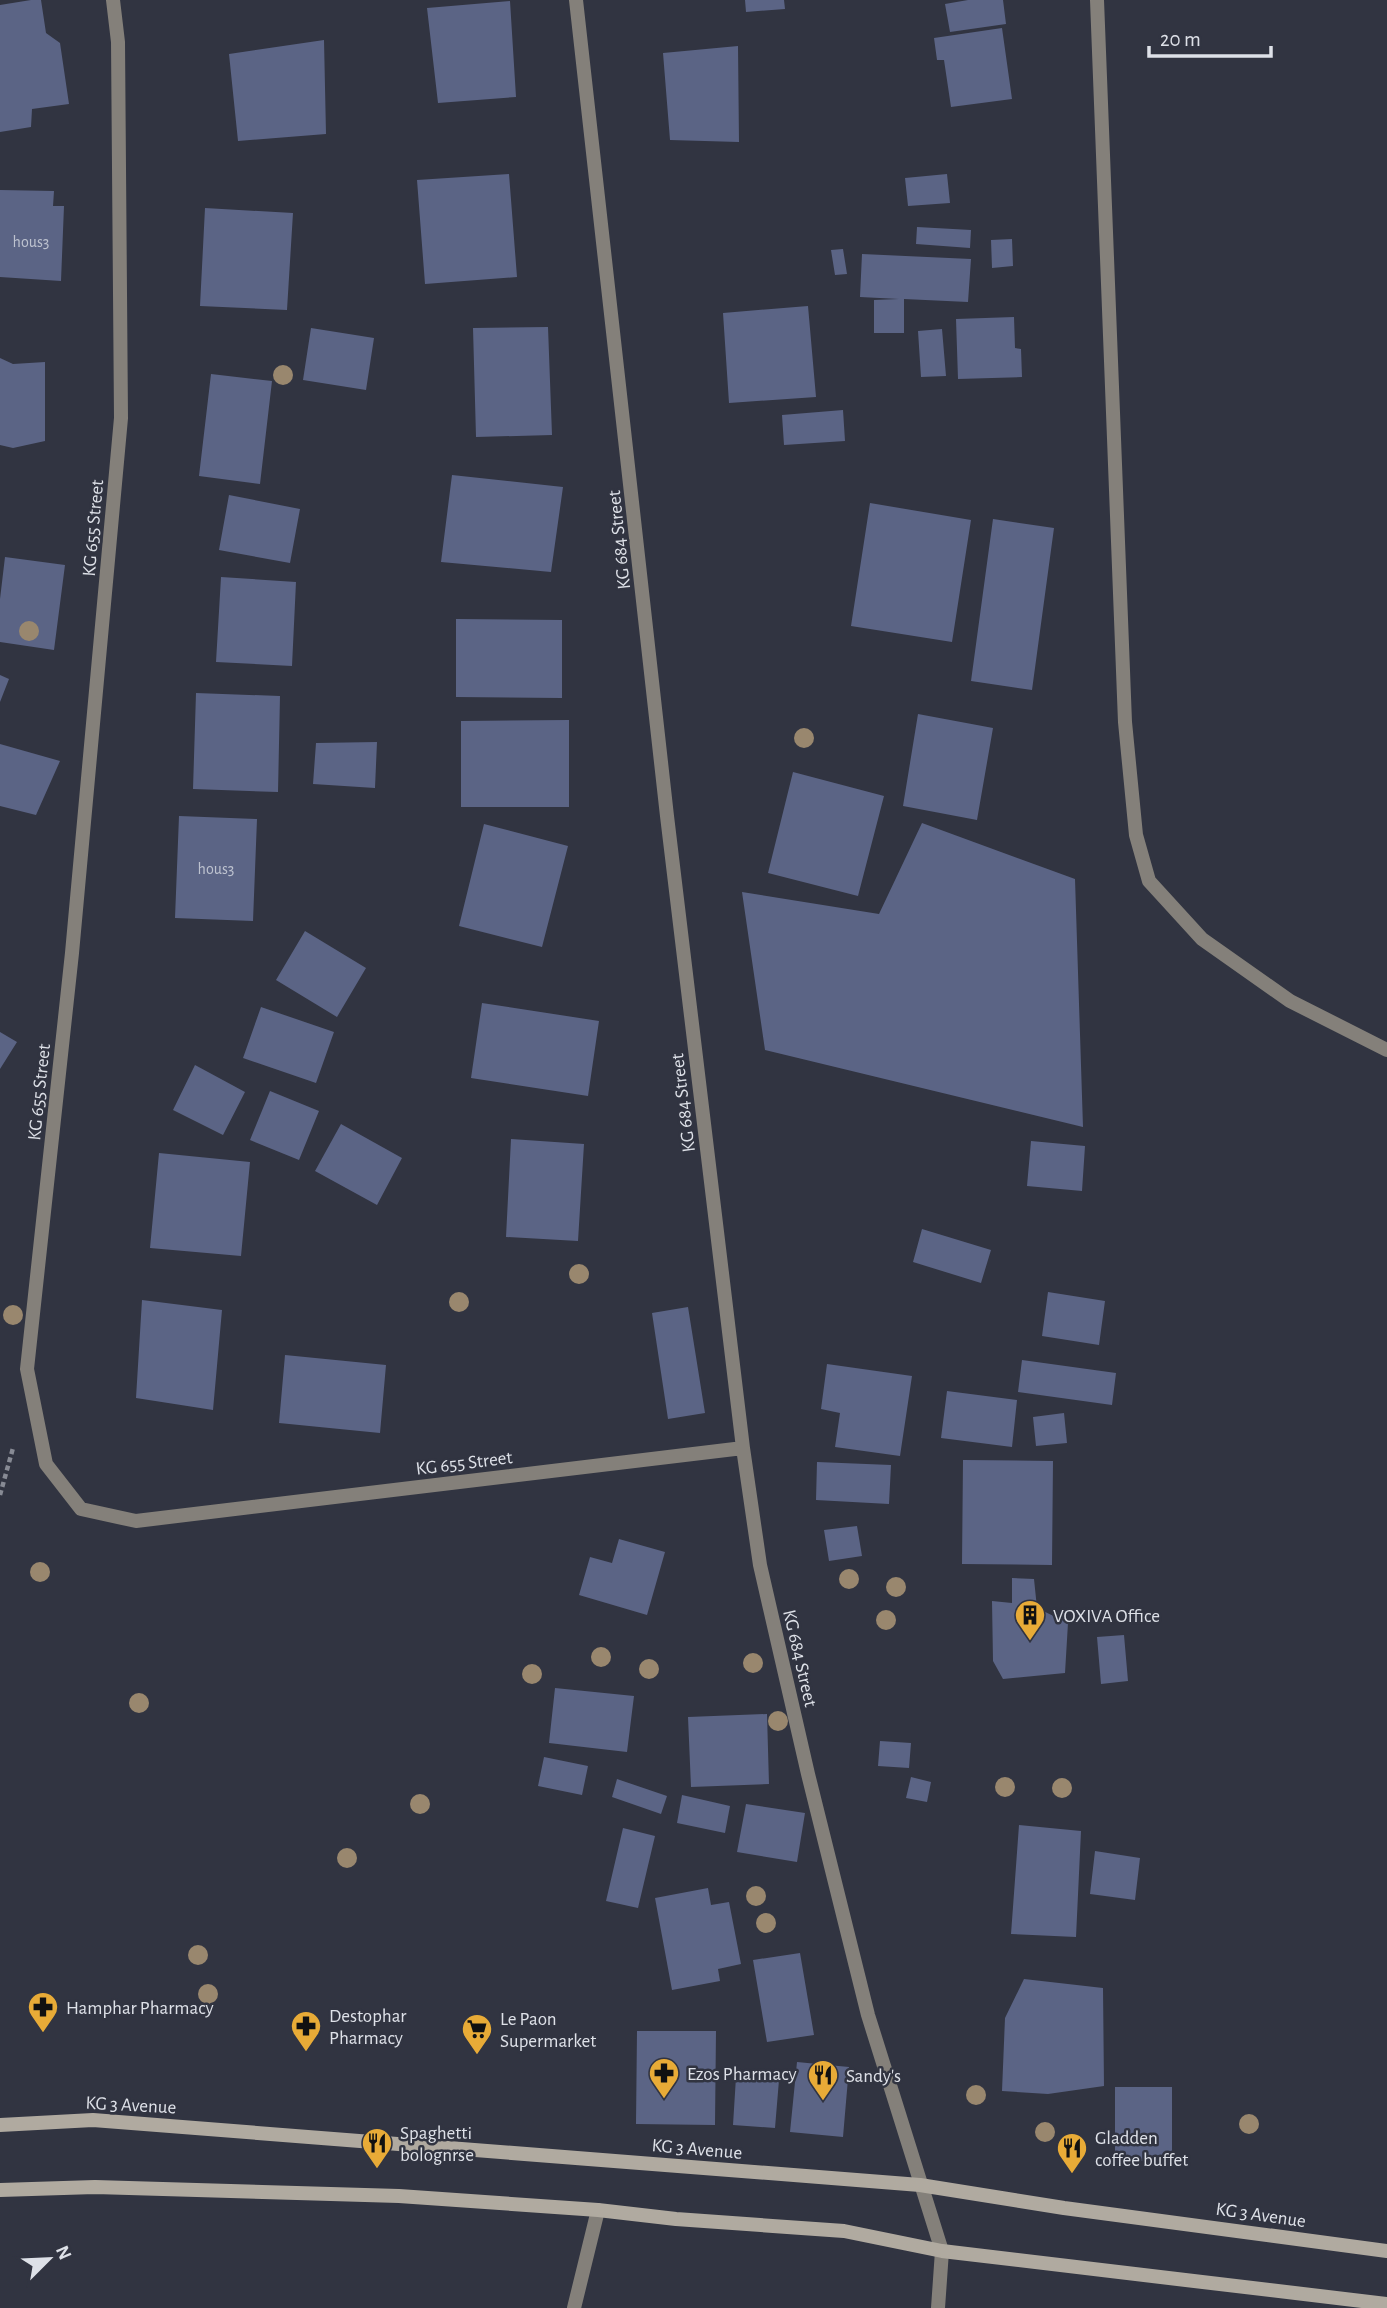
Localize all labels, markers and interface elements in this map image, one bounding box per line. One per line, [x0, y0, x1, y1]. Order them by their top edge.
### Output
scale bar [1149, 14, 1272, 58]
text: 20 m [1160, 29, 1201, 50]
house number: hous3 [13, 234, 49, 250]
street label: KG 655 Street [80, 479, 107, 577]
street label: KG 684 Street [605, 489, 634, 590]
house number: hous3 [198, 861, 234, 877]
street label: KG 655 Street [25, 1043, 54, 1141]
street label: KG 684 Street [668, 1052, 699, 1153]
street label: KG 655 Street [415, 1448, 514, 1479]
building icon: VOXIVA Office [1013, 1598, 1047, 1642]
place label: VOXIVA Office [1053, 1607, 1160, 1626]
street label: KG 684 Street [779, 1608, 820, 1709]
pharmacy icon: Hamphar Pharmacy [26, 1990, 60, 2034]
place label: Hamphar Pharmacy [66, 1999, 214, 2018]
place label: Destophar Pharmacy [329, 2007, 406, 2048]
pharmacy icon: Destophar Pharmacy [289, 2009, 323, 2053]
place label: Le Paon Supermarket [500, 2010, 596, 2051]
supermarket icon: Le Paon Supermarket [460, 2012, 494, 2056]
pharmacy icon: Ezos Pharmacy [647, 2056, 681, 2100]
restaurant icon: Sandy's [806, 2058, 840, 2102]
place label: Ezos Pharmacy [687, 2065, 797, 2084]
place label: Sandy's [846, 2067, 901, 2086]
street label: KG 3 Avenue [85, 2094, 177, 2117]
place label: Spaghetti bolognrse [400, 2124, 474, 2165]
restaurant icon: Spaghetti bolognrse [360, 2126, 394, 2170]
place label: Gladden coffee buffet [1095, 2129, 1188, 2170]
restaurant icon: Gladden coffee buffet [1055, 2131, 1089, 2175]
street label: KG 3 Avenue [651, 2136, 743, 2163]
street label: KG 3 Avenue [1214, 2200, 1307, 2231]
north arrow [14, 2224, 84, 2294]
text: N [52, 2243, 75, 2263]

